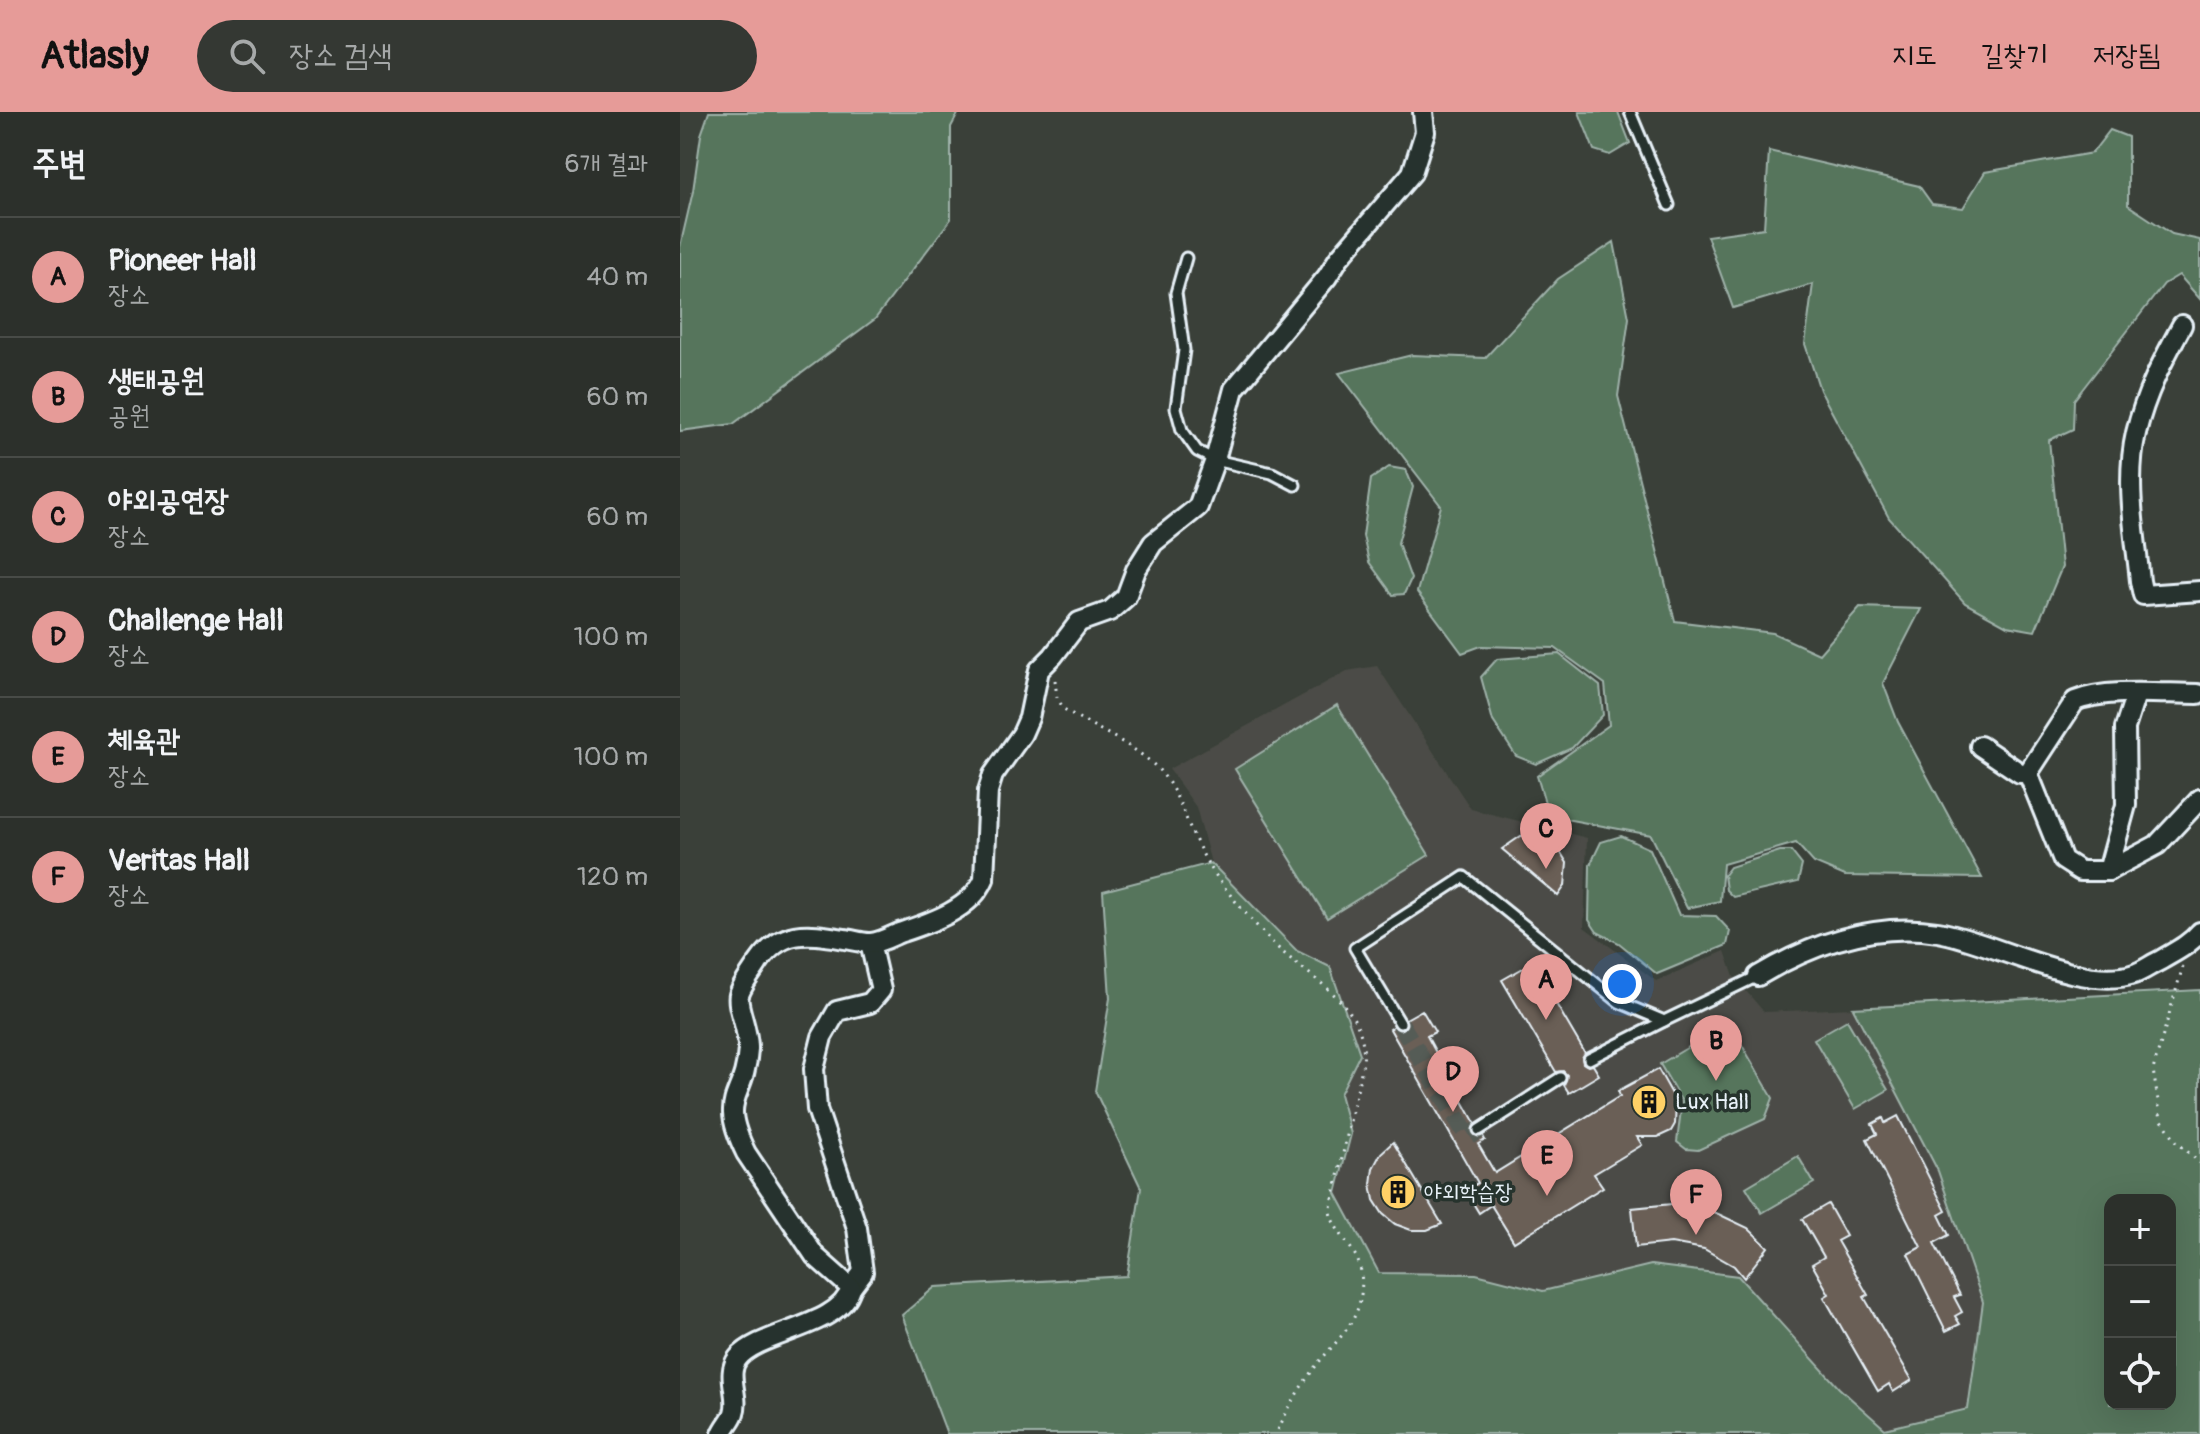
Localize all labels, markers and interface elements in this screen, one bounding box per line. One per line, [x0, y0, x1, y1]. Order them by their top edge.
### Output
search box [197, 20, 757, 92]
text: Atlasly [40, 32, 149, 80]
icon: search [225, 34, 269, 78]
text: 장소 검색 [289, 37, 392, 74]
text: 지도 [1892, 38, 1937, 73]
text: 길찾기 [1981, 38, 2048, 73]
text: 저장됨 [2092, 38, 2160, 73]
text: 주변 [32, 142, 87, 185]
text: 6개 결과 [564, 148, 648, 180]
text: Pioneer Hall [108, 242, 257, 279]
text: A [50, 261, 66, 293]
text: 40 m [586, 261, 648, 293]
text: 장소 [108, 279, 150, 311]
text: 생태공원 [108, 362, 205, 399]
text: B [51, 381, 65, 413]
text: 60 m [586, 381, 648, 413]
text: 공원 [108, 400, 150, 432]
text: 야외공연장 [108, 482, 229, 519]
text: C [50, 501, 66, 533]
text: 60 m [586, 501, 648, 533]
text: 장소 [108, 520, 150, 552]
text: Challenge Hall [108, 602, 284, 639]
text: D [50, 621, 66, 653]
text: 100 m [574, 621, 648, 653]
text: 장소 [108, 639, 150, 671]
text: 체육관 [108, 722, 180, 759]
text: E [51, 741, 65, 773]
text: 100 m [574, 741, 648, 773]
text: 장소 [108, 760, 150, 792]
pin: C [1520, 803, 1572, 869]
text: Veritas Hall [108, 842, 250, 879]
text: F [50, 861, 66, 893]
text: 120 m [577, 861, 648, 893]
text: 장소 [108, 879, 150, 911]
pin: A [1520, 954, 1572, 1020]
your location [1602, 964, 1642, 1004]
pin: B [1690, 1015, 1742, 1081]
pin: D [1427, 1046, 1479, 1112]
building icon: Lux Hall [1630, 1083, 1668, 1121]
place label: Lux Hall [1675, 1088, 1749, 1116]
pin: E [1521, 1130, 1573, 1196]
pin: F [1670, 1169, 1722, 1235]
building icon: 야외학습장 [1379, 1173, 1417, 1211]
place label: 야외학습장 [1424, 1178, 1513, 1206]
map controls [2104, 1194, 2176, 1410]
button: + [2104, 1194, 2176, 1266]
button: − [2104, 1266, 2176, 1338]
button: locate [2104, 1338, 2176, 1410]

